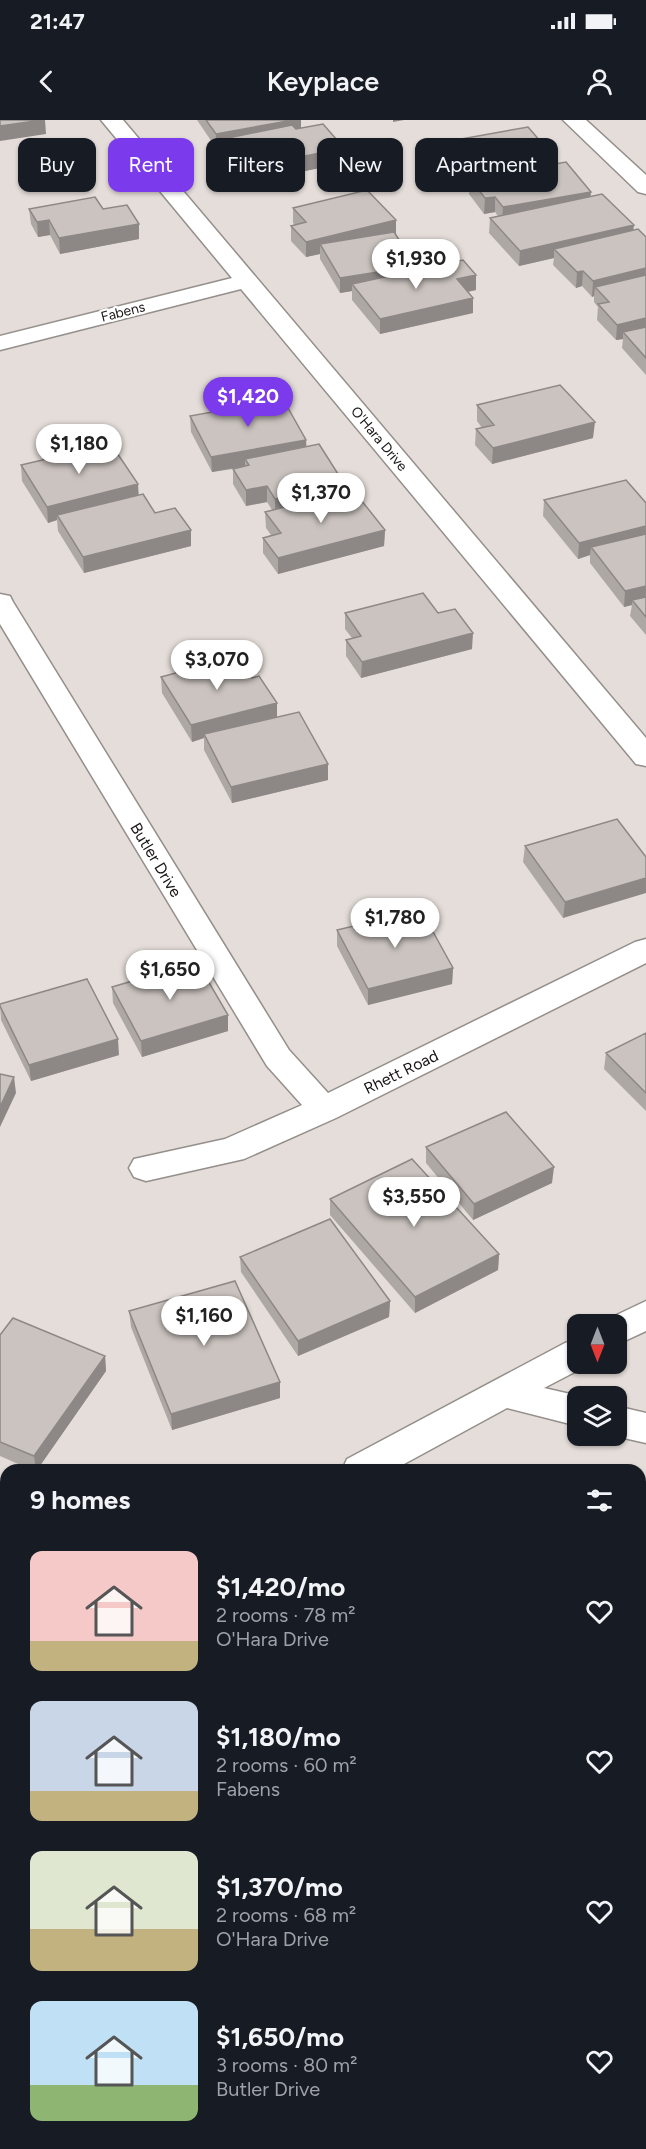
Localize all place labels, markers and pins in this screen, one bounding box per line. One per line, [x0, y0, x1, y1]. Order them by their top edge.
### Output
pin: $1,930 [367, 239, 465, 290]
pin: $1,420 [199, 377, 297, 428]
pin: $1,180 [30, 424, 128, 475]
pin: $1,370 [272, 473, 370, 524]
pin: $3,070 [168, 640, 266, 691]
pin: $1,780 [346, 898, 444, 949]
pin: $1,650 [121, 950, 219, 1001]
pin: $3,550 [365, 1177, 463, 1228]
pin: $1,160 [155, 1296, 253, 1347]

